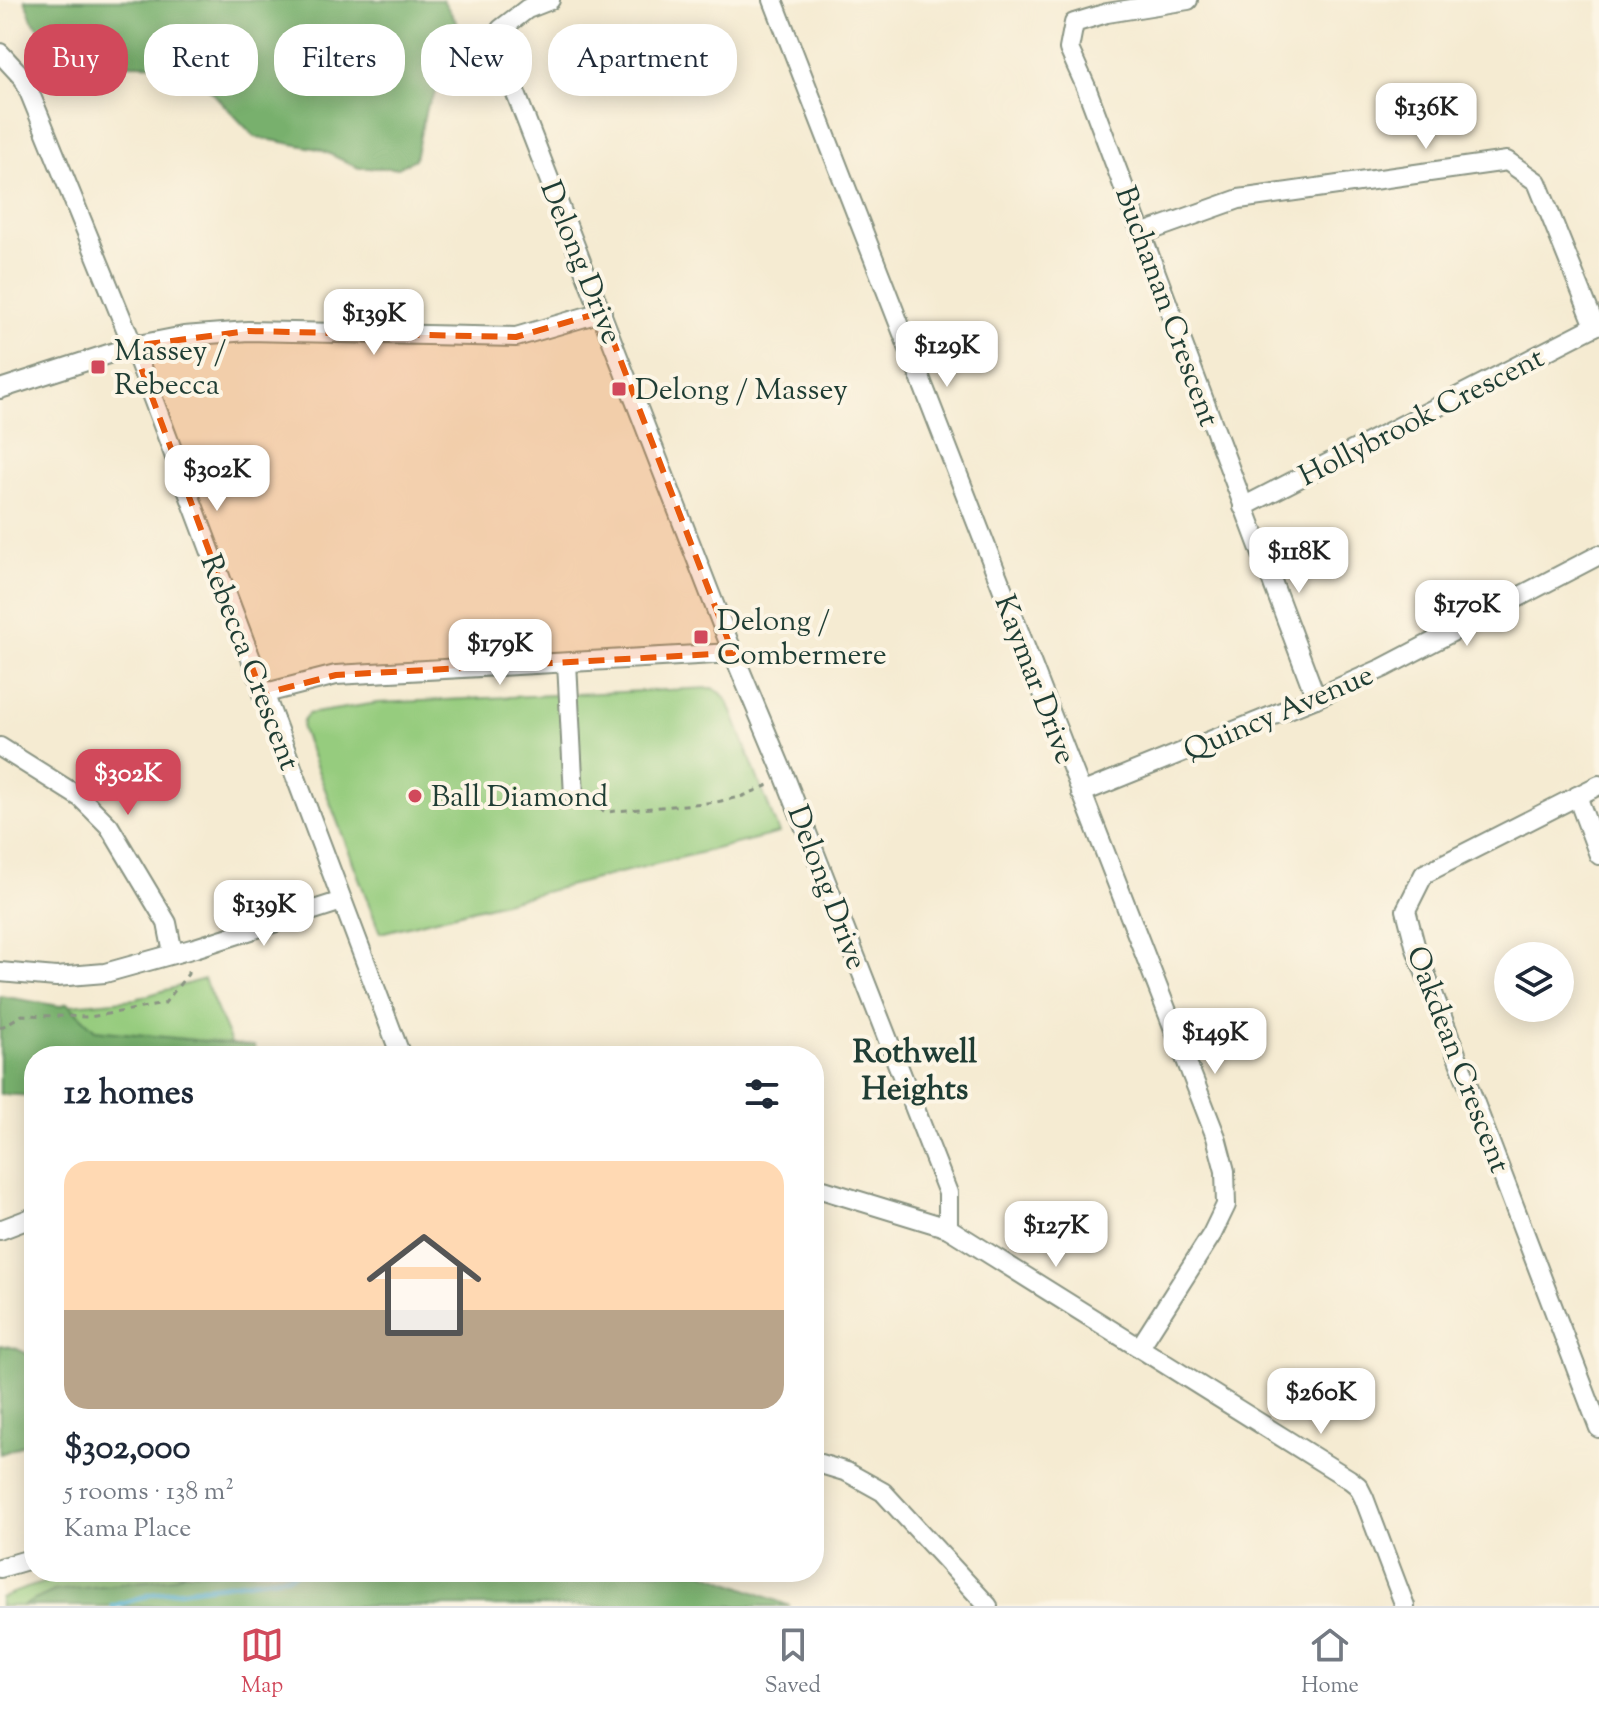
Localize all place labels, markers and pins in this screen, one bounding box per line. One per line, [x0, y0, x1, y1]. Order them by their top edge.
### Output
pin: $136K [1370, 83, 1482, 151]
pin: $139K [318, 289, 430, 357]
pin: $129K [891, 321, 1003, 389]
place label: Massey / Rebecca [114, 331, 226, 408]
marker: Massey / Rebecca [89, 358, 107, 376]
place label: Delong / Massey [635, 370, 848, 413]
marker: Delong / Massey [610, 380, 628, 398]
pin: $302K [161, 445, 273, 513]
pin: $118K [1243, 527, 1355, 595]
pin: $170K [1411, 580, 1523, 648]
place label: Delong / Combermere [717, 601, 887, 678]
pin: $179K [444, 619, 556, 687]
marker: Delong / Combermere [692, 628, 710, 646]
pin: $302K [72, 749, 184, 817]
place label: Ball Diamond [431, 777, 608, 820]
marker: Ball Diamond [406, 787, 424, 805]
pin: $139K [208, 880, 320, 948]
pin: $149K [1159, 1008, 1271, 1076]
pin: $127K [1000, 1201, 1112, 1269]
pin: $260K [1265, 1368, 1377, 1436]

